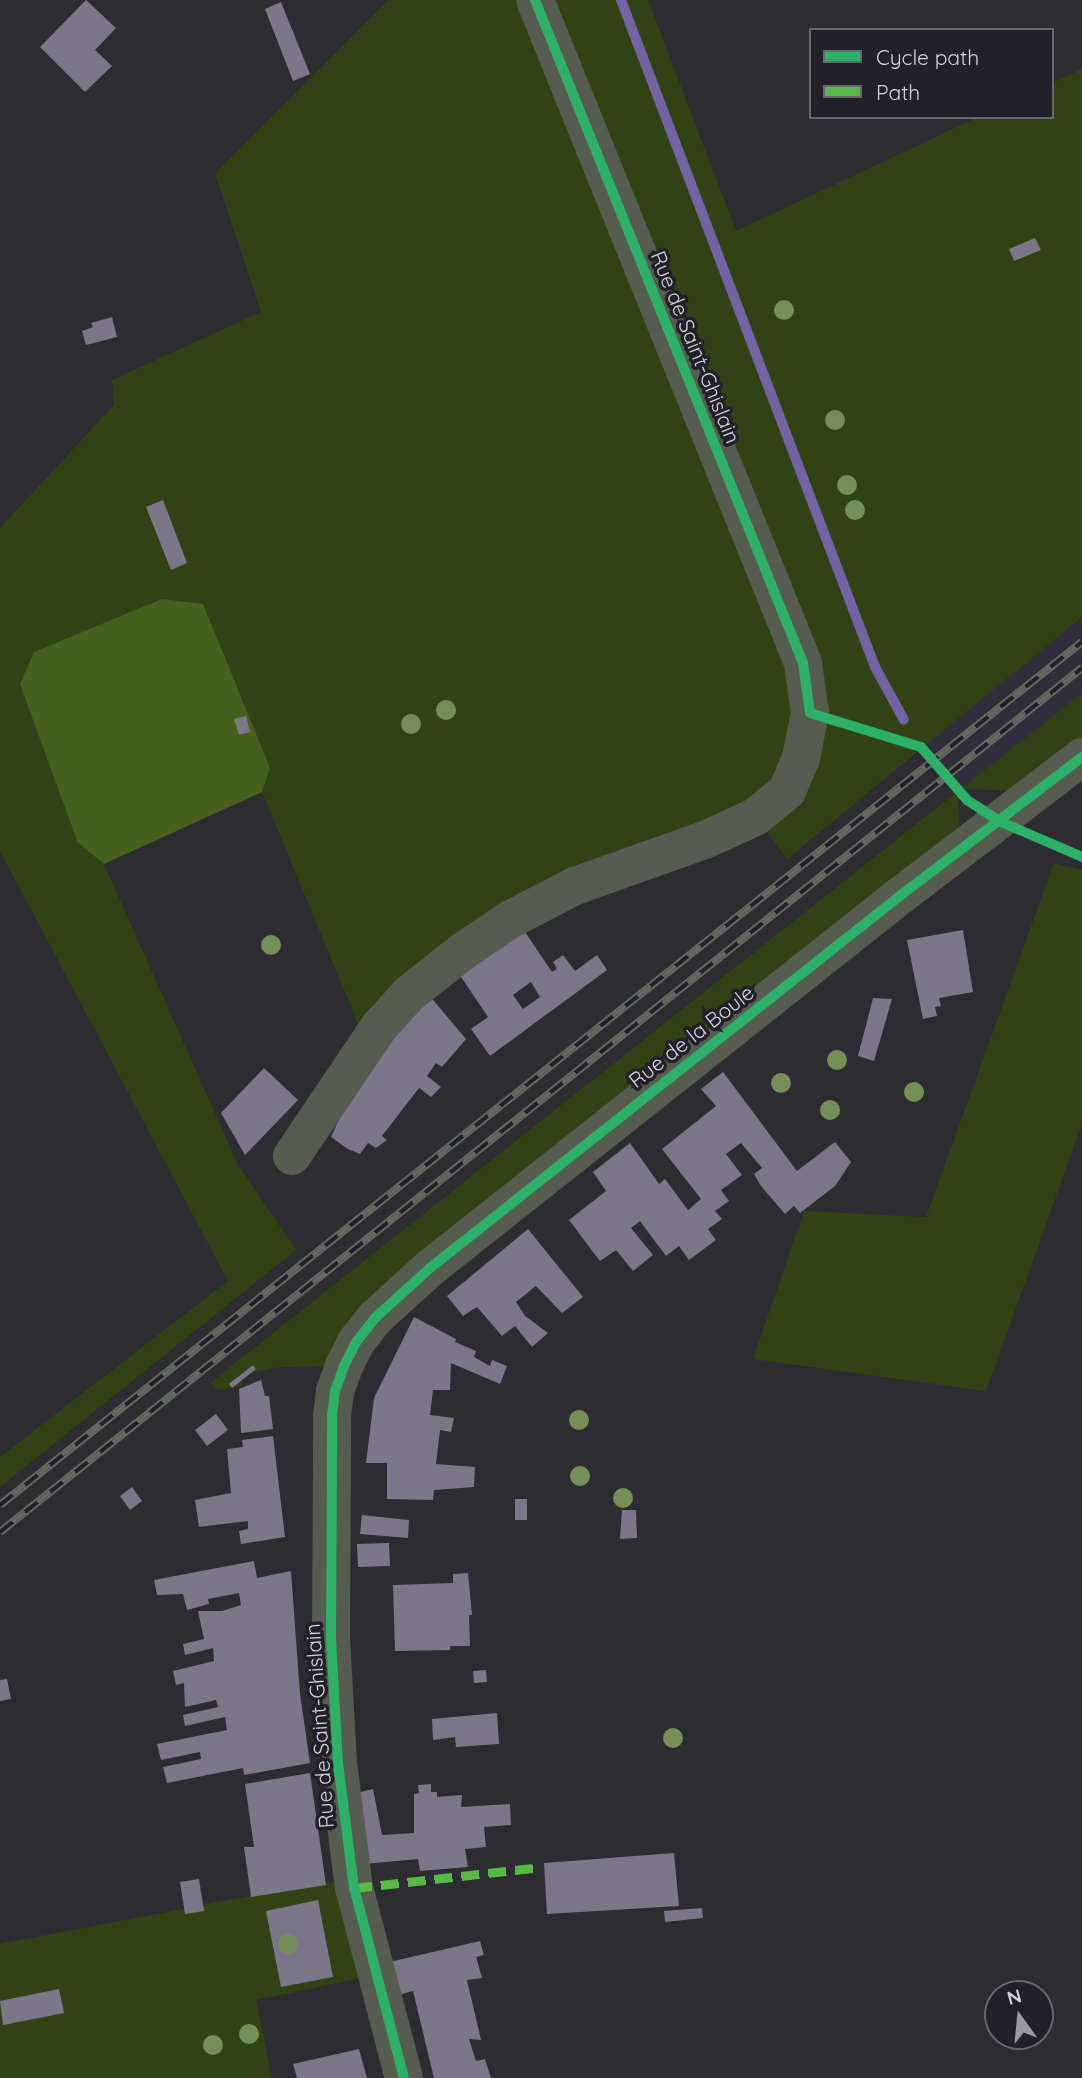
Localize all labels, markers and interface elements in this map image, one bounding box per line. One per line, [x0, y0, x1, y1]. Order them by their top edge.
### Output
legend [809, 28, 1054, 119]
text: Cycle path [876, 44, 979, 70]
text: Path [876, 79, 920, 105]
street label: Rue de Saint-Ghislain [646, 247, 746, 447]
street label: Rue de la Boule [623, 979, 759, 1093]
street label: Rue de Saint-Ghislain [299, 1623, 339, 1829]
north arrow [984, 1980, 1054, 2050]
text: N [1004, 1983, 1024, 2010]

